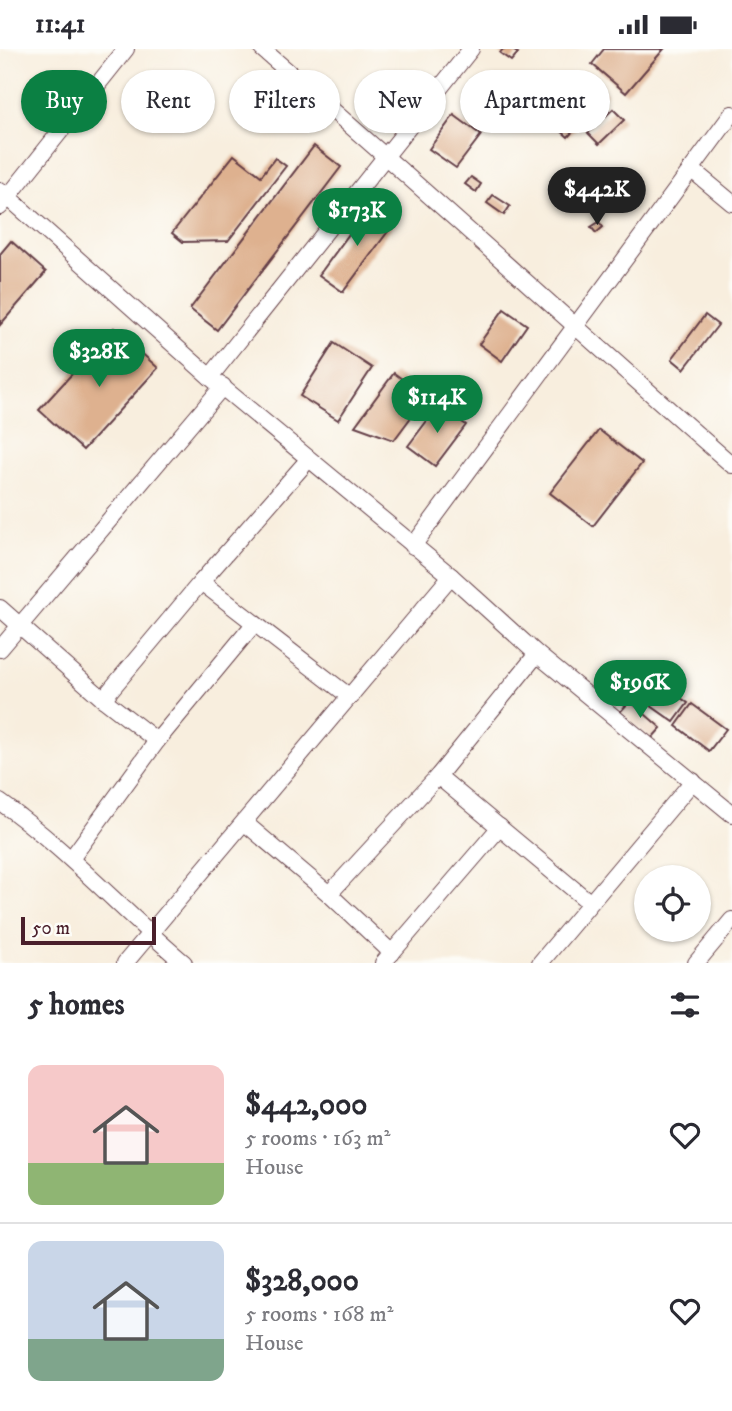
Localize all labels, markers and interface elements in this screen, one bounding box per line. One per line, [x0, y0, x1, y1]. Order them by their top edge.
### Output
text: 11:41 [35, 8, 85, 41]
chip: Buy [21, 70, 107, 133]
chip: Rent [121, 70, 215, 133]
chip: Filters [229, 70, 340, 133]
chip: New [354, 70, 446, 133]
chip: Apartment [460, 70, 610, 133]
pin: $442K [548, 167, 646, 227]
text: $442K [564, 175, 630, 204]
pin: $173K [308, 189, 406, 248]
text: $173K [328, 196, 386, 225]
pin: $328K [50, 329, 148, 389]
text: $328K [69, 337, 129, 366]
pin: $114K [388, 375, 486, 435]
text: $114K [408, 383, 466, 412]
pin: $196K [591, 661, 689, 720]
text: $196K [610, 668, 670, 697]
map controls [634, 865, 711, 942]
button: locate [634, 865, 711, 942]
scale bar [21, 914, 156, 946]
text: 50 m [32, 917, 70, 940]
icon: filters [666, 986, 704, 1024]
text: 5 homes [28, 987, 124, 1024]
text: $442,000 [245, 1087, 367, 1124]
icon: home [84, 1093, 168, 1177]
icon: heart [666, 1116, 704, 1154]
text: 5 rooms · 163 m² [245, 1124, 391, 1153]
text: House [245, 1153, 303, 1182]
text: $328,000 [245, 1263, 359, 1300]
icon: home [84, 1269, 168, 1353]
icon: heart [666, 1292, 704, 1330]
text: 5 rooms · 168 m² [245, 1300, 393, 1329]
text: House [245, 1329, 303, 1358]

